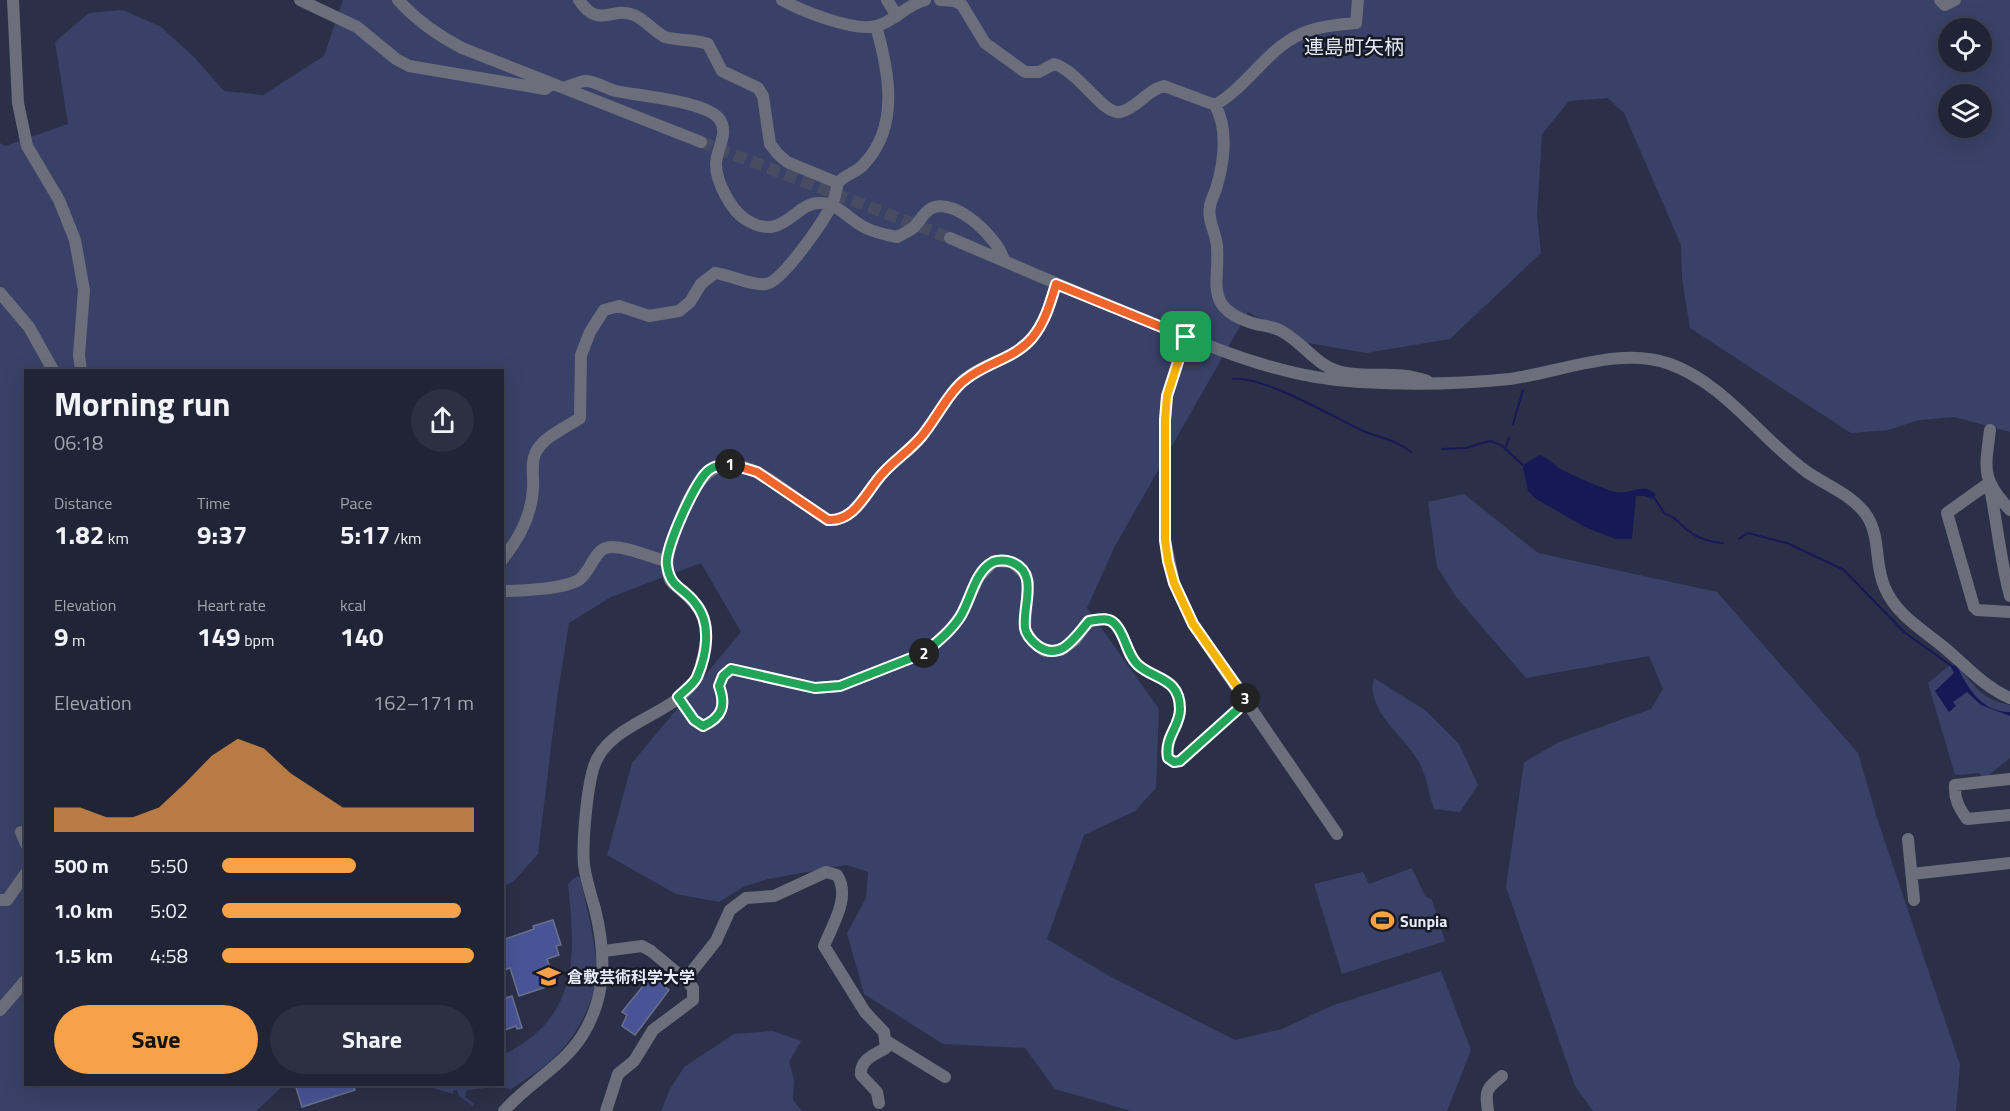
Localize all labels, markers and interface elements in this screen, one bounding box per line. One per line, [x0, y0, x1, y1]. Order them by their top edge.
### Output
map controls [1938, 18, 1992, 138]
button: locate [1938, 18, 1992, 72]
district label: 連島町矢柄 [1304, 31, 1404, 62]
button: layers [1938, 84, 1992, 138]
pin [1160, 311, 1211, 362]
icon: arrive [1169, 320, 1202, 353]
text: Morning run [54, 379, 231, 429]
button: share [411, 389, 474, 452]
text: 06:18 [54, 427, 103, 458]
pin: 1 [715, 449, 745, 479]
text: 1 [726, 452, 734, 476]
text: Distance [54, 491, 112, 515]
text: Time [197, 491, 230, 515]
text: Pace [340, 491, 372, 515]
text: 1.82 [54, 515, 104, 554]
text: 9:37 [197, 515, 247, 554]
text: 5:17 [340, 515, 390, 554]
text: km [104, 526, 129, 550]
text: /km [390, 526, 422, 550]
text: Elevation [54, 593, 116, 617]
text: Heart rate [197, 593, 266, 617]
text: kcal [340, 593, 366, 617]
text: 9 [54, 617, 69, 656]
text: 149 [197, 617, 241, 656]
text: 140 [340, 617, 384, 656]
text: m [69, 628, 85, 652]
text: bpm [241, 628, 274, 652]
pin: 2 [909, 638, 939, 668]
text: 2 [920, 641, 928, 665]
pin: 3 [1230, 683, 1260, 713]
text: 3 [1241, 686, 1249, 710]
text: Elevation [54, 687, 132, 718]
text: 162–171 m [373, 687, 474, 718]
text: 500 m [54, 850, 109, 881]
text: 5:50 [150, 850, 188, 881]
text: 1.0 km [54, 895, 113, 926]
text: 5:02 [150, 895, 188, 926]
sports icon: Sunpia [1369, 908, 1395, 934]
place label: Sunpia [1400, 909, 1447, 933]
text: 1.5 km [54, 940, 113, 971]
text: 4:58 [150, 940, 188, 971]
school or university icon: 倉敷芸術科学大学 [536, 964, 562, 990]
place label: 倉敷芸術科学大学 [567, 965, 695, 989]
button: Save [54, 1005, 258, 1074]
button: Share [270, 1005, 474, 1074]

